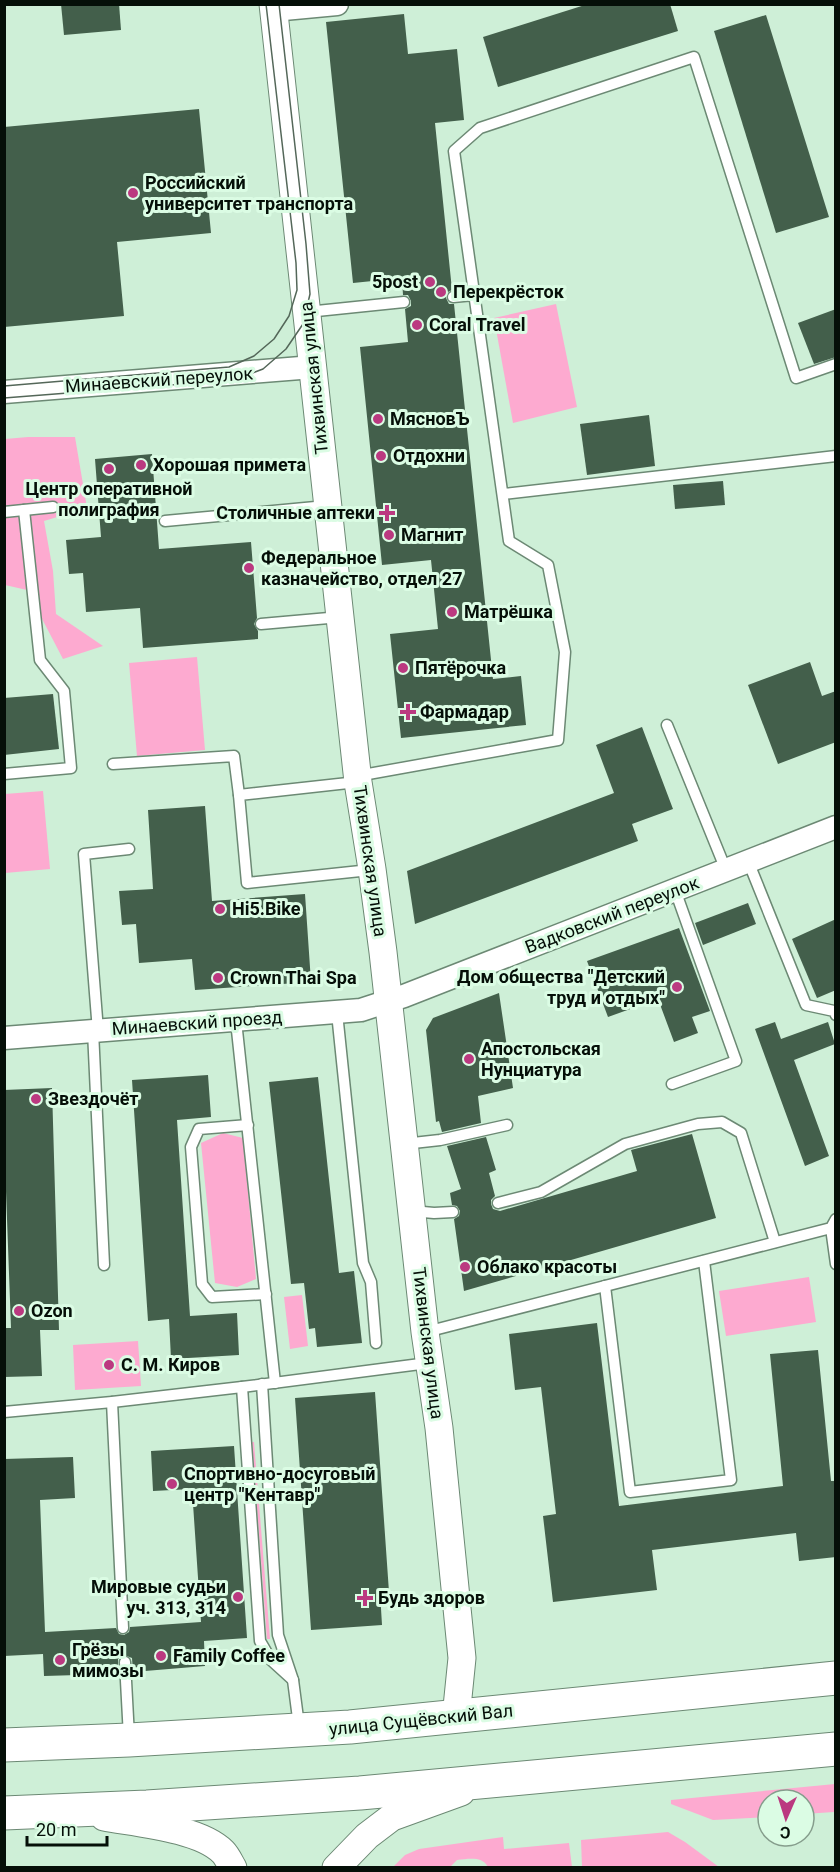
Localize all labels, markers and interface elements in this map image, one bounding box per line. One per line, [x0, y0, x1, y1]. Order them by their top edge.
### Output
place label: Российский университет транспорта [145, 172, 353, 214]
marker: Российский университет транспорта [126, 186, 140, 200]
place label: 5post [372, 271, 418, 292]
marker: 5post [423, 275, 437, 289]
place label: Перекрёсток [453, 281, 565, 302]
marker: Перекрёсток [434, 285, 448, 299]
street label: Тихвинская улица [295, 301, 332, 455]
place label: Coral Travel [429, 314, 525, 335]
marker: Coral Travel [410, 318, 424, 332]
street label: Минаевский переулок [64, 362, 254, 397]
place label: МясновЪ [390, 408, 470, 429]
marker: МясновЪ [371, 412, 385, 426]
place label: Отдохни [393, 445, 465, 466]
marker: Отдохни [374, 449, 388, 463]
place label: Хорошая примета [153, 454, 307, 475]
marker: Хорошая примета [134, 458, 148, 472]
marker: Центр оперативной полиграфия [102, 462, 116, 476]
place label: Центр оперативной полиграфия [25, 478, 193, 520]
place label: Столичные аптеки [216, 502, 375, 523]
marker: Столичные аптеки [380, 506, 394, 520]
place label: Магнит [401, 524, 464, 545]
marker: Магнит [382, 528, 396, 542]
place label: Федеральное казначейство, отдел 27 [261, 547, 462, 589]
marker: Федеральное казначейство, отдел 27 [242, 561, 256, 575]
place label: Матрёшка [464, 601, 553, 622]
marker: Матрёшка [445, 605, 459, 619]
place label: Пятёрочка [415, 657, 506, 678]
marker: Пятёрочка [396, 661, 410, 675]
place label: Фармадар [420, 701, 509, 722]
marker: Фармадар [401, 705, 415, 719]
street label: Тихвинская улица [349, 784, 392, 938]
street label: Вадковский переулок [522, 872, 702, 957]
place label: Hi5.Bike [232, 898, 301, 919]
marker: Hi5.Bike [213, 902, 227, 916]
place label: Дом общества "Детский труд и отдых" [457, 966, 665, 1008]
place label: Crown Thai Spa [230, 967, 357, 988]
marker: Crown Thai Spa [211, 971, 225, 985]
marker: Дом общества "Детский труд и отдых" [670, 980, 684, 994]
street label: Минаевский проезд [111, 1006, 283, 1039]
place label: Апостольская Нунциатура [481, 1038, 601, 1080]
marker: Апостольская Нунциатура [462, 1052, 476, 1066]
place label: Звездочёт [48, 1088, 139, 1109]
marker: Звездочёт [29, 1092, 43, 1106]
place label: Облако красоты [477, 1256, 617, 1277]
marker: Облако красоты [458, 1260, 472, 1274]
street label: Тихвинская улица [409, 1266, 448, 1420]
place label: Ozon [31, 1300, 73, 1321]
marker: Ozon [12, 1304, 26, 1318]
place label: С. М. Киров [121, 1354, 220, 1375]
marker: С. М. Киров [102, 1358, 116, 1372]
place label: Спортивно-досуговый центр "Кентавр" [184, 1463, 376, 1505]
marker: Спортивно-досуговый центр "Кентавр" [165, 1477, 179, 1491]
place label: Мировые судьи уч. 313, 314 [91, 1576, 226, 1618]
place label: Будь здоров [378, 1587, 485, 1608]
marker: Будь здоров [356, 1589, 374, 1607]
marker: Мировые судьи уч. 313, 314 [231, 1590, 245, 1604]
place label: Грёзы мимозы [72, 1639, 144, 1681]
place label: Family Coffee [173, 1645, 285, 1666]
marker: Family Coffee [154, 1649, 168, 1663]
marker: Грёзы мимозы [53, 1653, 67, 1667]
street label: улица Сущёвский Вал [328, 1699, 514, 1740]
north arrow [756, 1788, 816, 1848]
scale bar [27, 1809, 106, 1847]
text: 20 m [36, 1819, 76, 1840]
text: С [780, 1823, 791, 1842]

